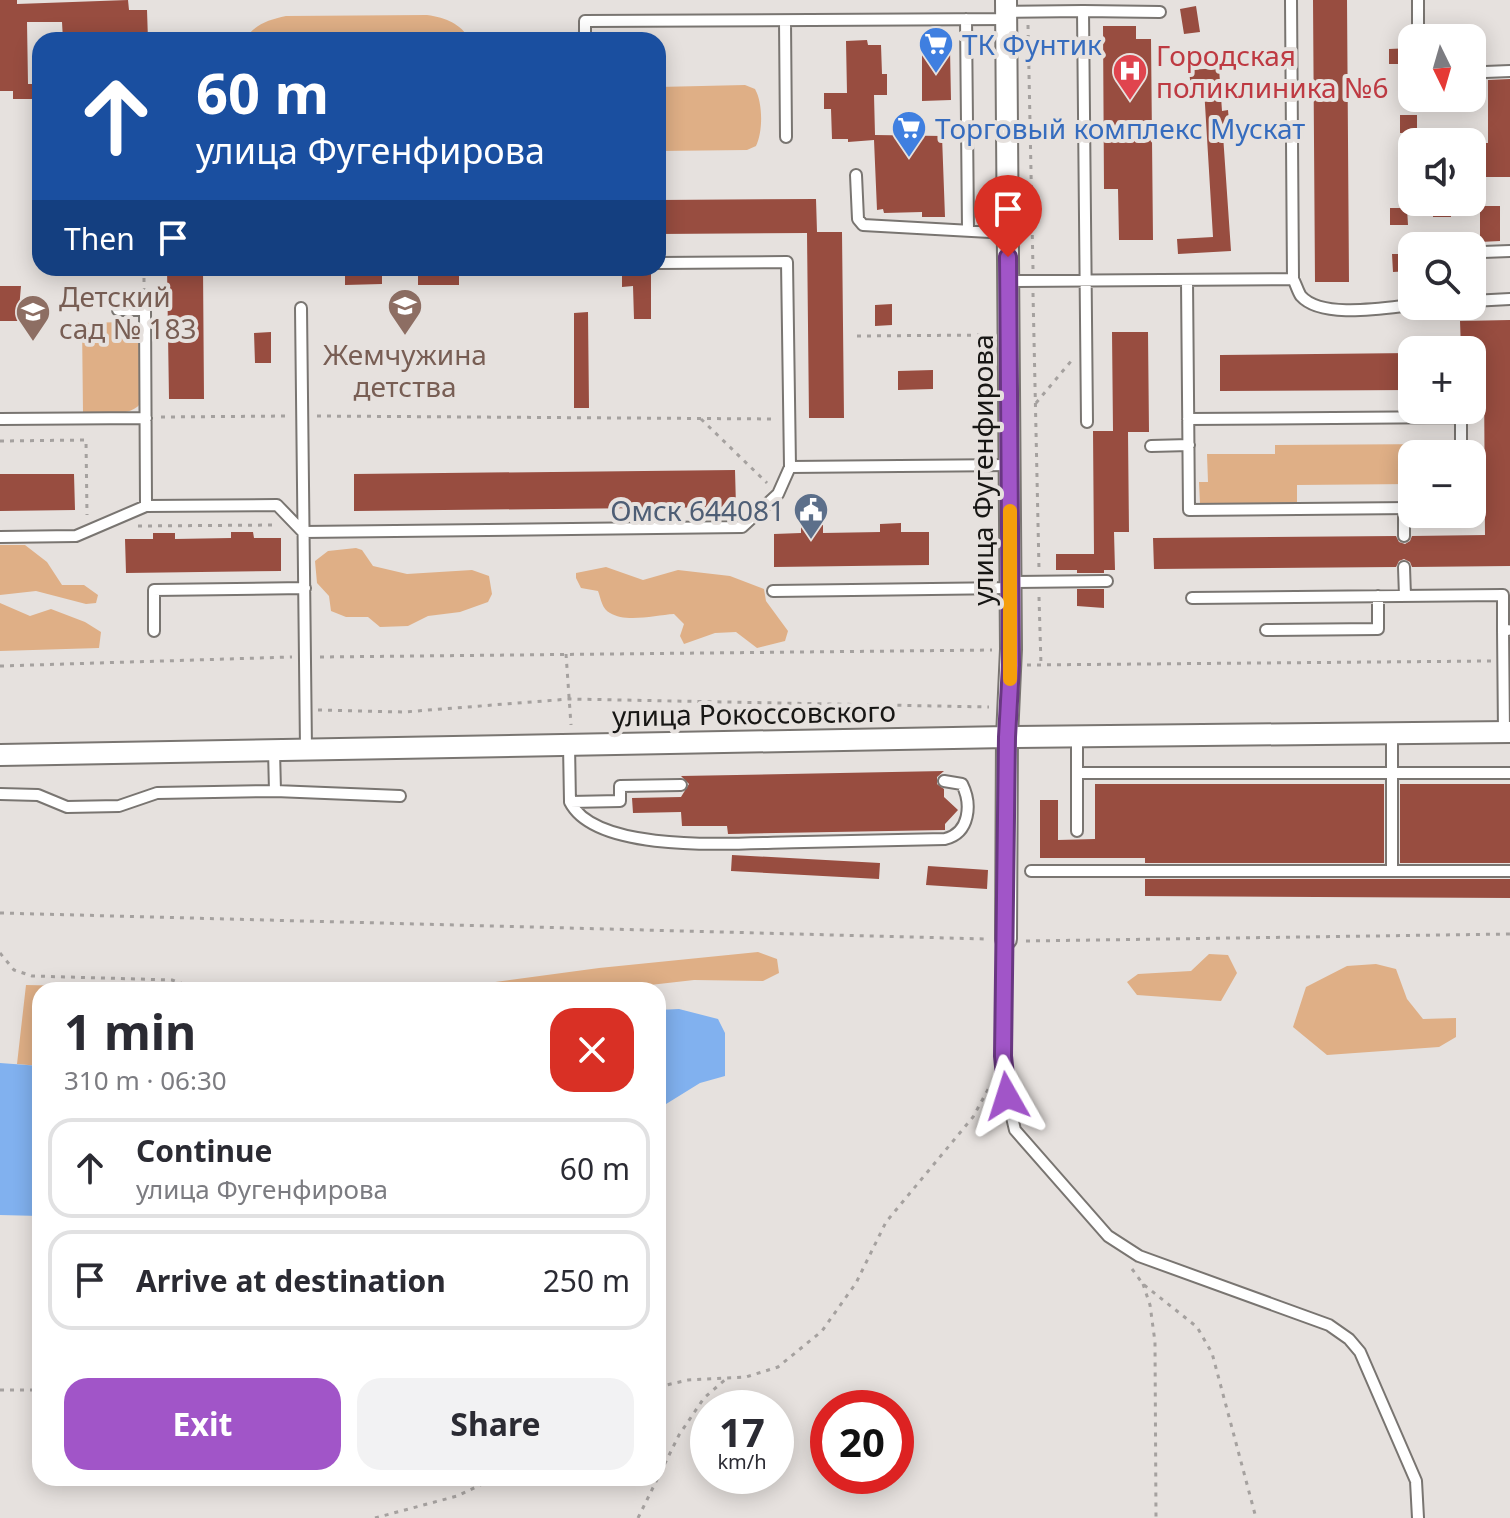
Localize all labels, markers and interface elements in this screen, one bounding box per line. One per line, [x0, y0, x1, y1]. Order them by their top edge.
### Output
north arrow [1398, 24, 1486, 112]
map controls [1398, 24, 1486, 528]
supermarket icon: ТК Фунтик [917, 25, 955, 75]
place label: ТК Фунтик [962, 25, 1102, 63]
place label: Городская поликлиника №6 [1156, 36, 1388, 106]
hospital icon: Городская поликлиника №6 [1111, 52, 1149, 102]
text: 60 m [196, 54, 329, 130]
icon: ahead [64, 64, 168, 168]
supermarket icon: Торговый комплекс Мускат [890, 109, 928, 159]
place label: Торговый комплекс Мускат [935, 109, 1305, 147]
text: улица Фугенфирова [196, 126, 545, 175]
button: sound [1398, 128, 1486, 216]
pin [974, 175, 1042, 257]
icon: arrive [986, 187, 1030, 231]
icon: arrive [151, 216, 195, 260]
text: Then [64, 218, 135, 259]
button: search [1398, 232, 1486, 320]
place label: Детский сад № 183 [59, 277, 197, 347]
school or university icon: Жемчужина детства [386, 287, 424, 337]
school or university icon: Детский сад № 183 [14, 293, 52, 343]
street label: улица Фугенфирова [963, 334, 1001, 606]
place label: Жемчужина детства [323, 335, 487, 405]
button: + [1398, 336, 1486, 424]
button: − [1398, 440, 1486, 528]
place label: Омск 644081 [610, 491, 785, 529]
public building icon: Омск 644081 [792, 491, 830, 541]
street label: улица Рокоссовского [612, 692, 896, 734]
text: 1 min [64, 999, 196, 1064]
button: close [550, 1008, 634, 1092]
position arrow [965, 1054, 1049, 1138]
text: 310 m · 06:30 [64, 1062, 227, 1098]
text: Continue [136, 1130, 272, 1171]
icon: ahead [68, 1146, 112, 1190]
text: 60 m [560, 1148, 630, 1189]
text: улица Фугенфирова [136, 1171, 388, 1207]
icon: arrive [68, 1258, 112, 1302]
text: Arrive at destination [136, 1260, 446, 1301]
text: 250 m [543, 1260, 630, 1301]
button: Exit [64, 1378, 341, 1470]
button: Share [357, 1378, 634, 1470]
speed limit sign: 20 [810, 1390, 914, 1494]
text: 17 [719, 1404, 765, 1459]
text: km/h [717, 1448, 767, 1475]

